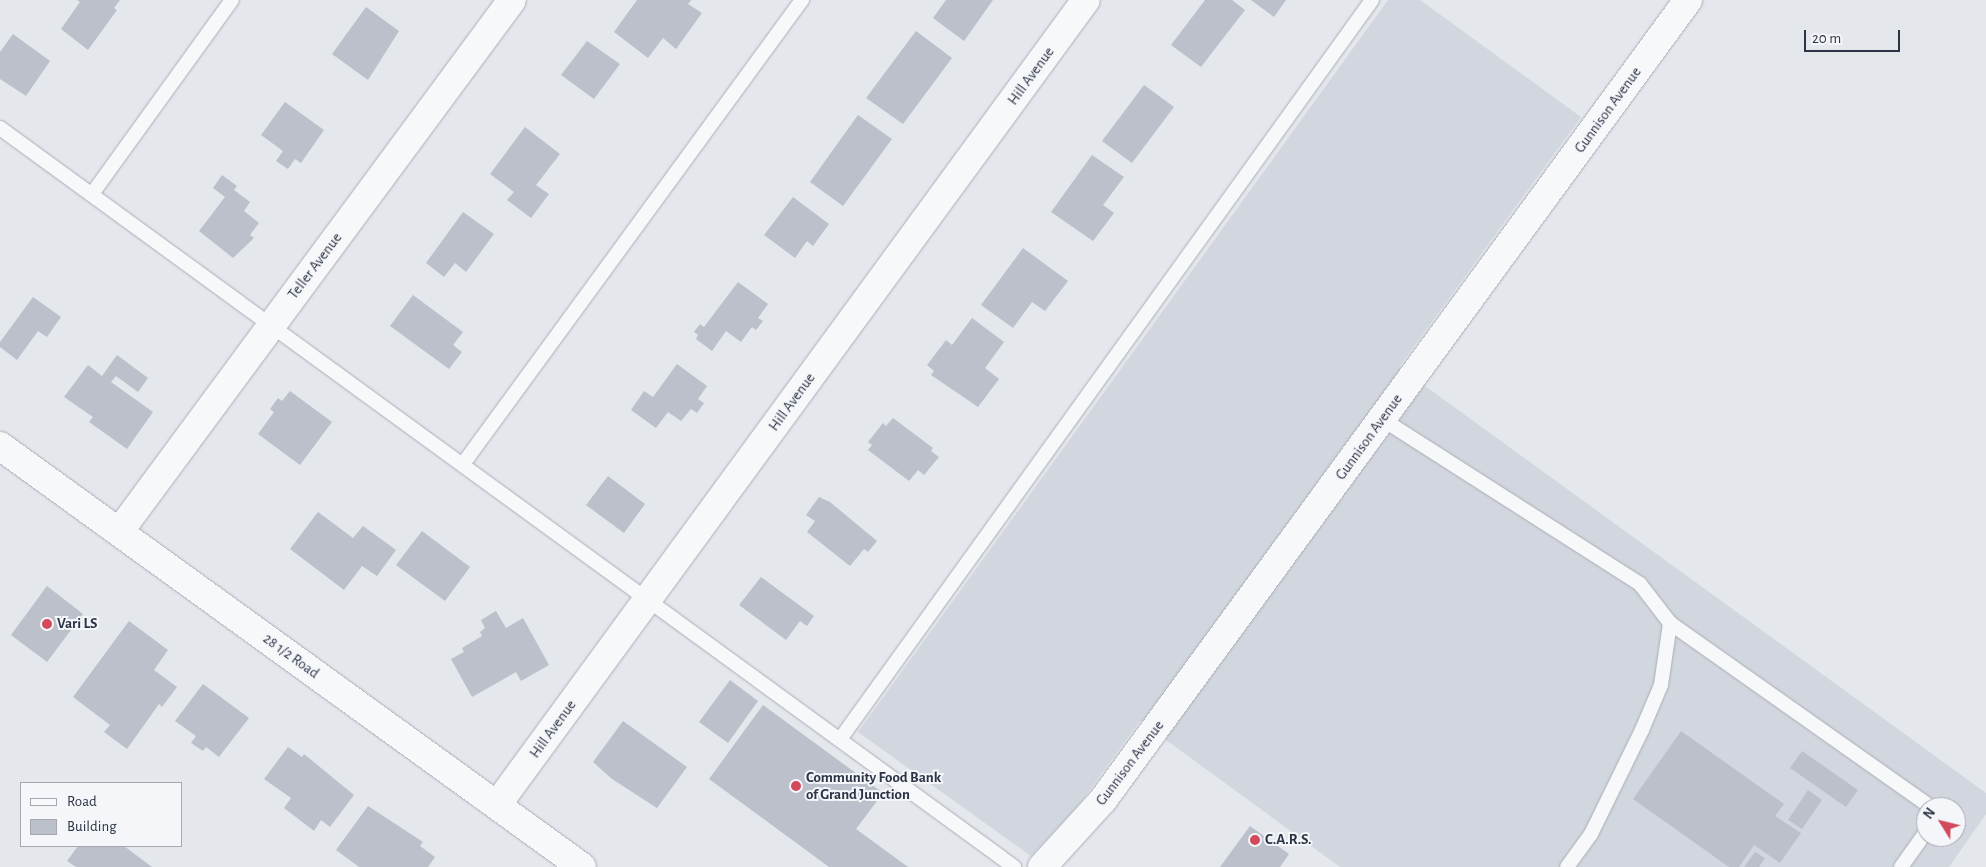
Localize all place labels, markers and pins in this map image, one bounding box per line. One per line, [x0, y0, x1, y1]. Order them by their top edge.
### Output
place label: Vari LS [57, 615, 97, 633]
marker: Vari LS [41, 618, 53, 630]
place label: Community Food Bank of Grand Junction [806, 768, 941, 803]
marker: Community Food Bank of Grand Junction [790, 780, 802, 792]
place label: C.A.R.S. [1265, 831, 1311, 849]
marker: C.A.R.S. [1249, 834, 1261, 846]

